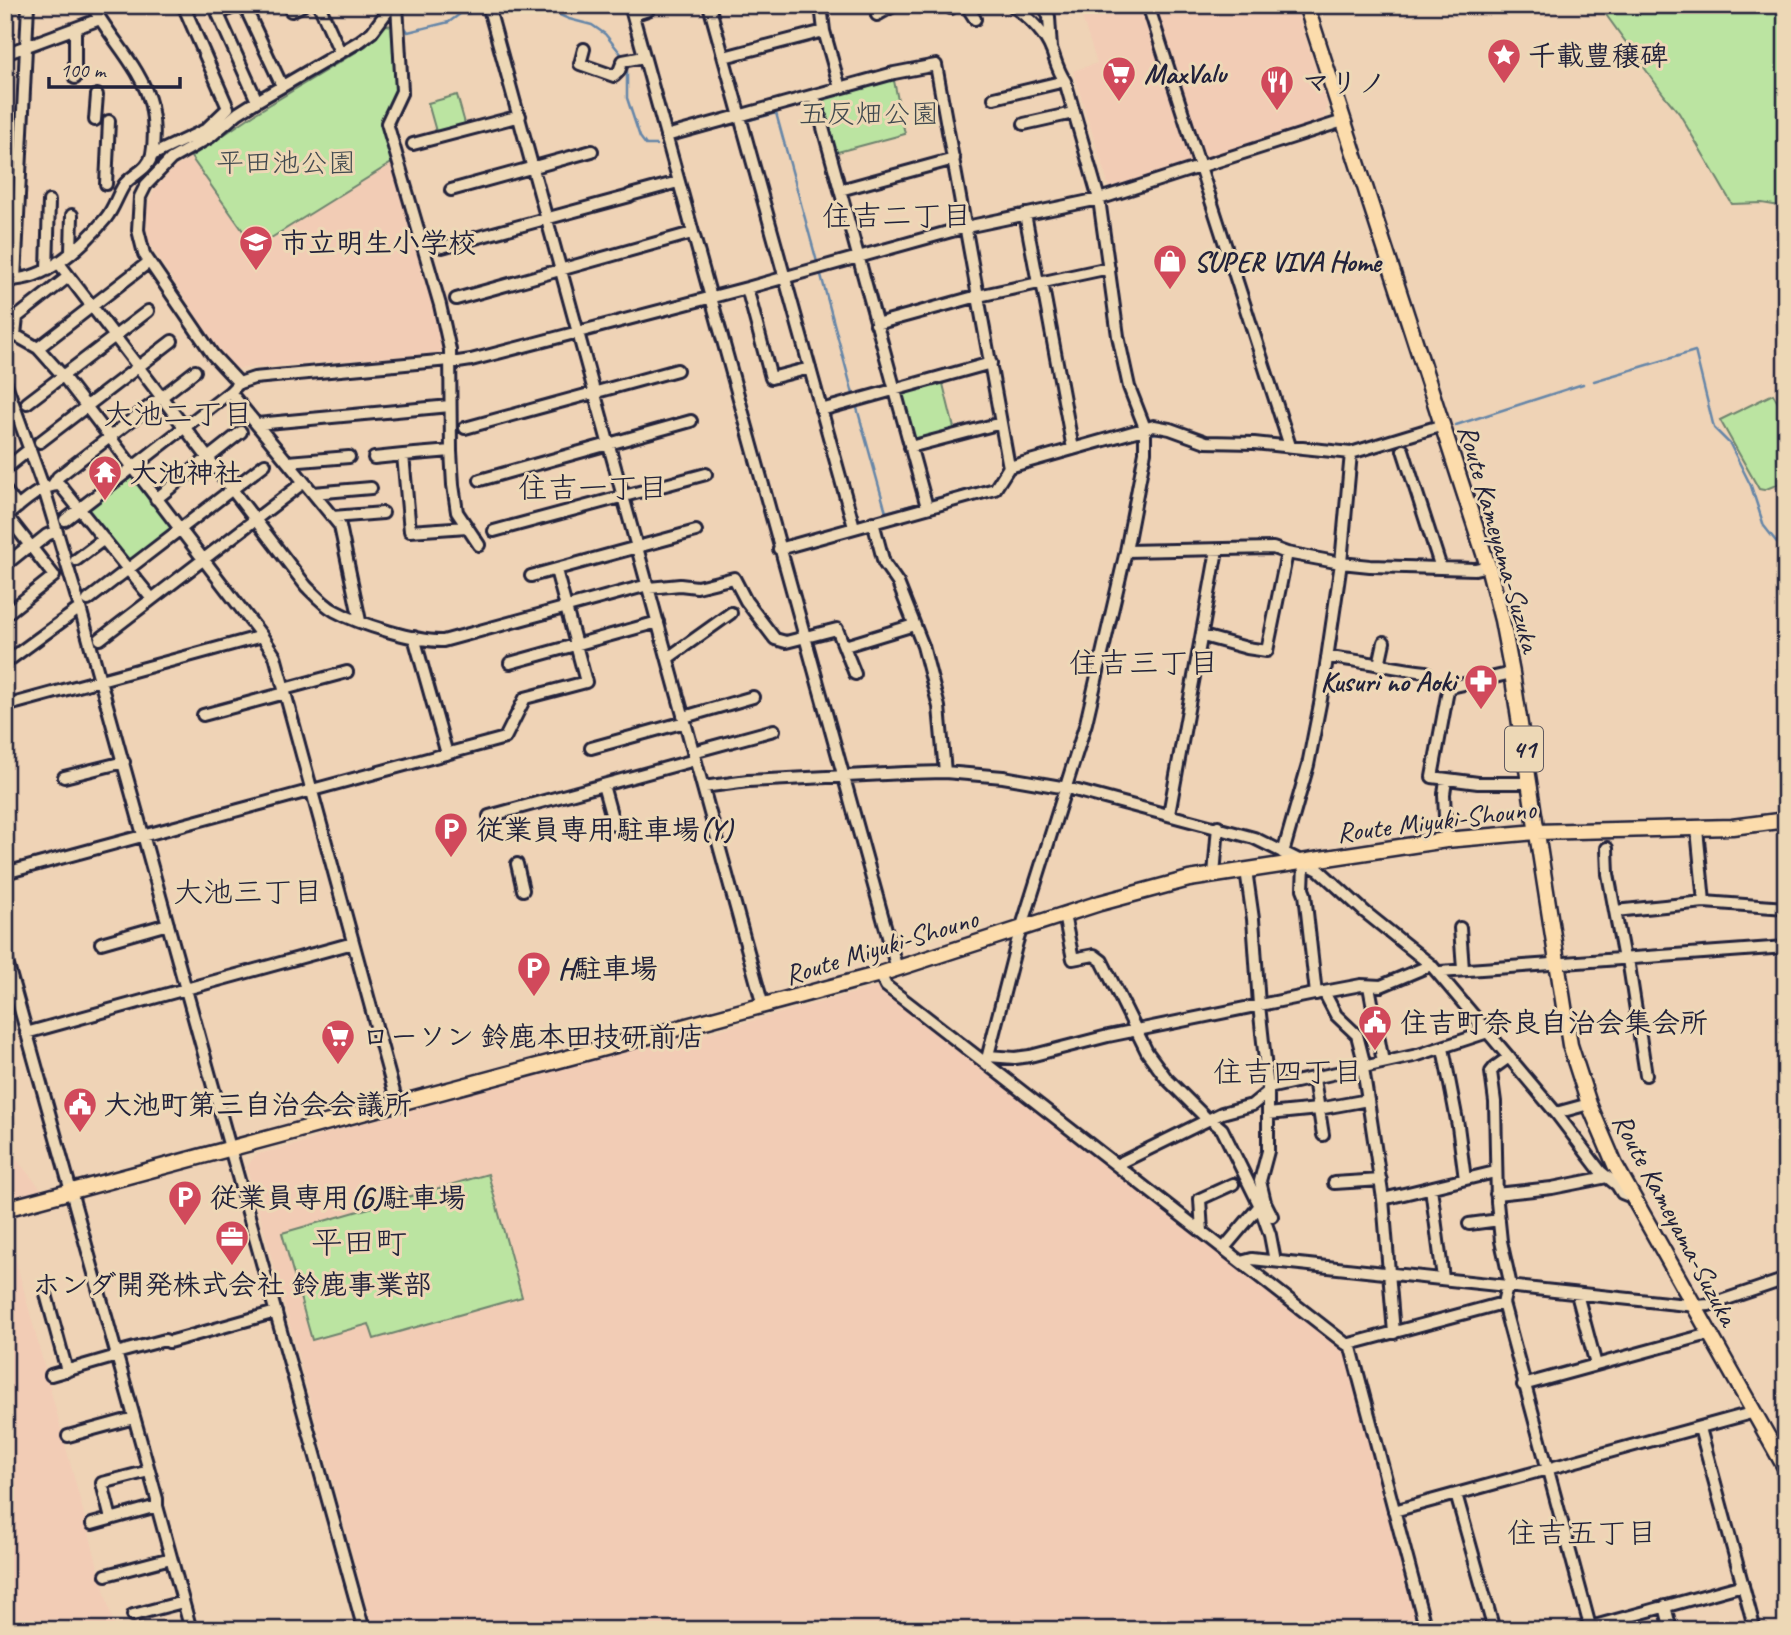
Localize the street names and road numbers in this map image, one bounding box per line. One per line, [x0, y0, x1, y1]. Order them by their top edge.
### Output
street label: Route Kameyama-Suzuka [1450, 420, 1549, 658]
road number: 41 [1505, 726, 1543, 772]
street label: Route Miyuki-Shouno [1335, 791, 1540, 850]
street label: Route Miyuki-Shouno [780, 900, 984, 992]
street label: Route Kameyama-Suzuka [1605, 1107, 1747, 1333]

